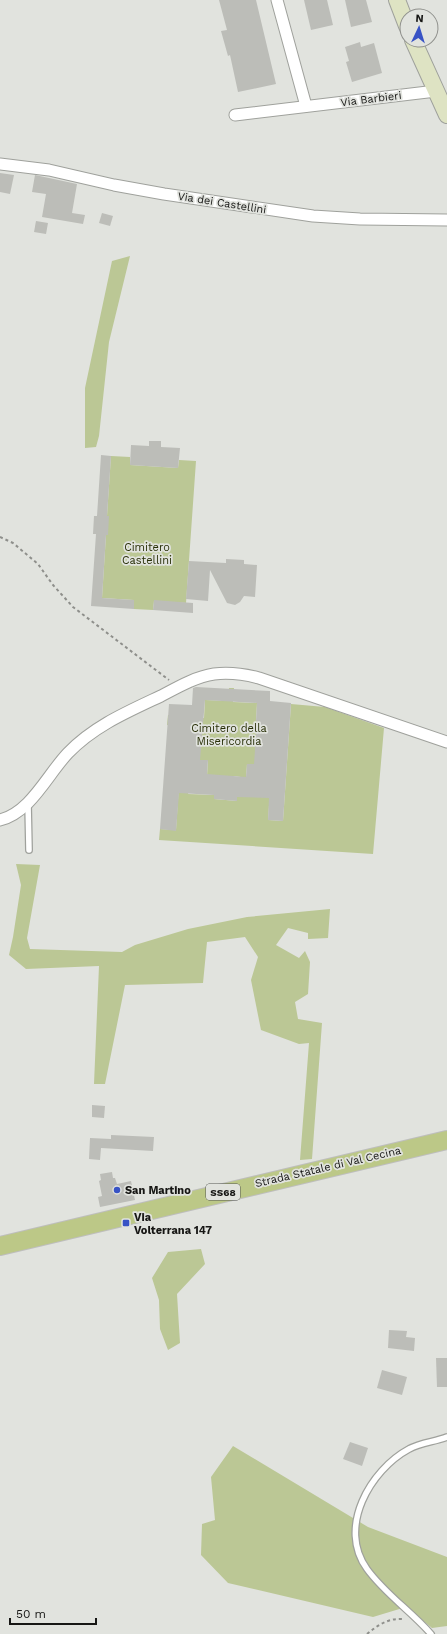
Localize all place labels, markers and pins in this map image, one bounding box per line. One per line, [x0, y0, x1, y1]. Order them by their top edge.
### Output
place label: San Martino [125, 1184, 191, 1197]
marker: San Martino [112, 1185, 122, 1195]
place label: Via Volterrana 147 [134, 1211, 212, 1237]
marker: Via Volterrana 147 [121, 1218, 131, 1228]

